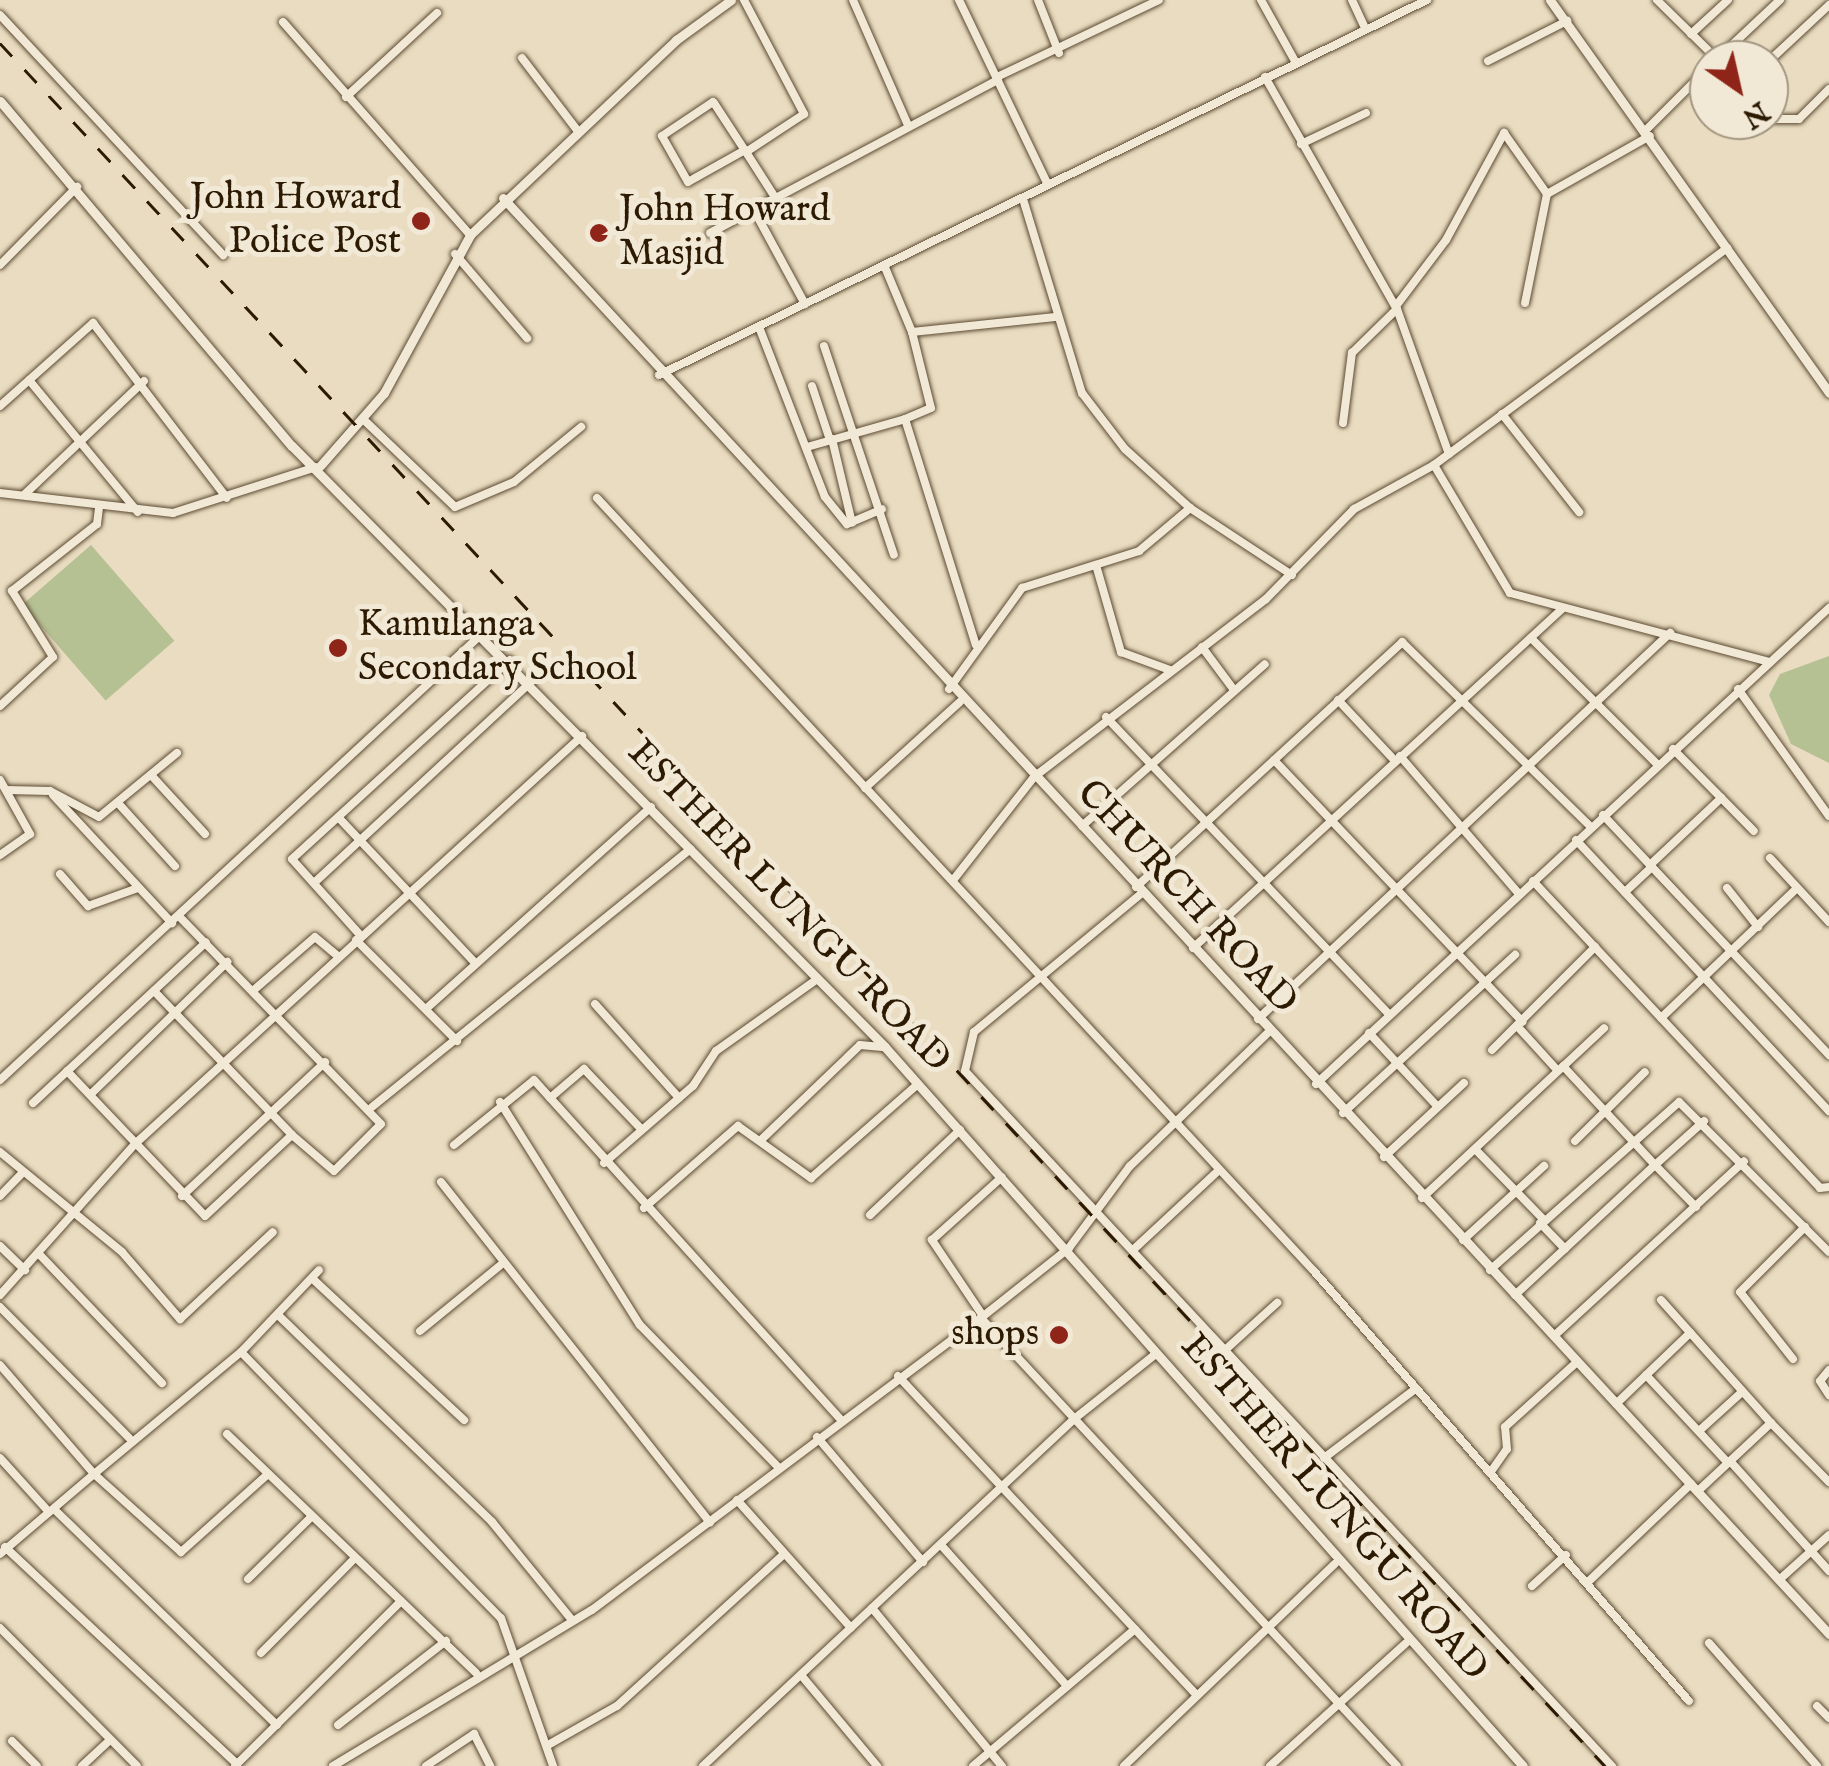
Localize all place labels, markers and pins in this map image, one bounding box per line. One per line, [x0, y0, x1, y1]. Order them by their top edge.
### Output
place label: John Howard Police Post [190, 176, 401, 266]
place label: John Howard Masjid [619, 188, 830, 278]
marker: John Howard Police Post [410, 210, 432, 232]
marker: John Howard Masjid [588, 222, 610, 244]
place label: Kamulanga Secondary School [358, 603, 637, 692]
marker: Kamulanga Secondary School [327, 637, 349, 659]
place label: shops [951, 1312, 1039, 1358]
marker: shops [1048, 1324, 1070, 1346]

